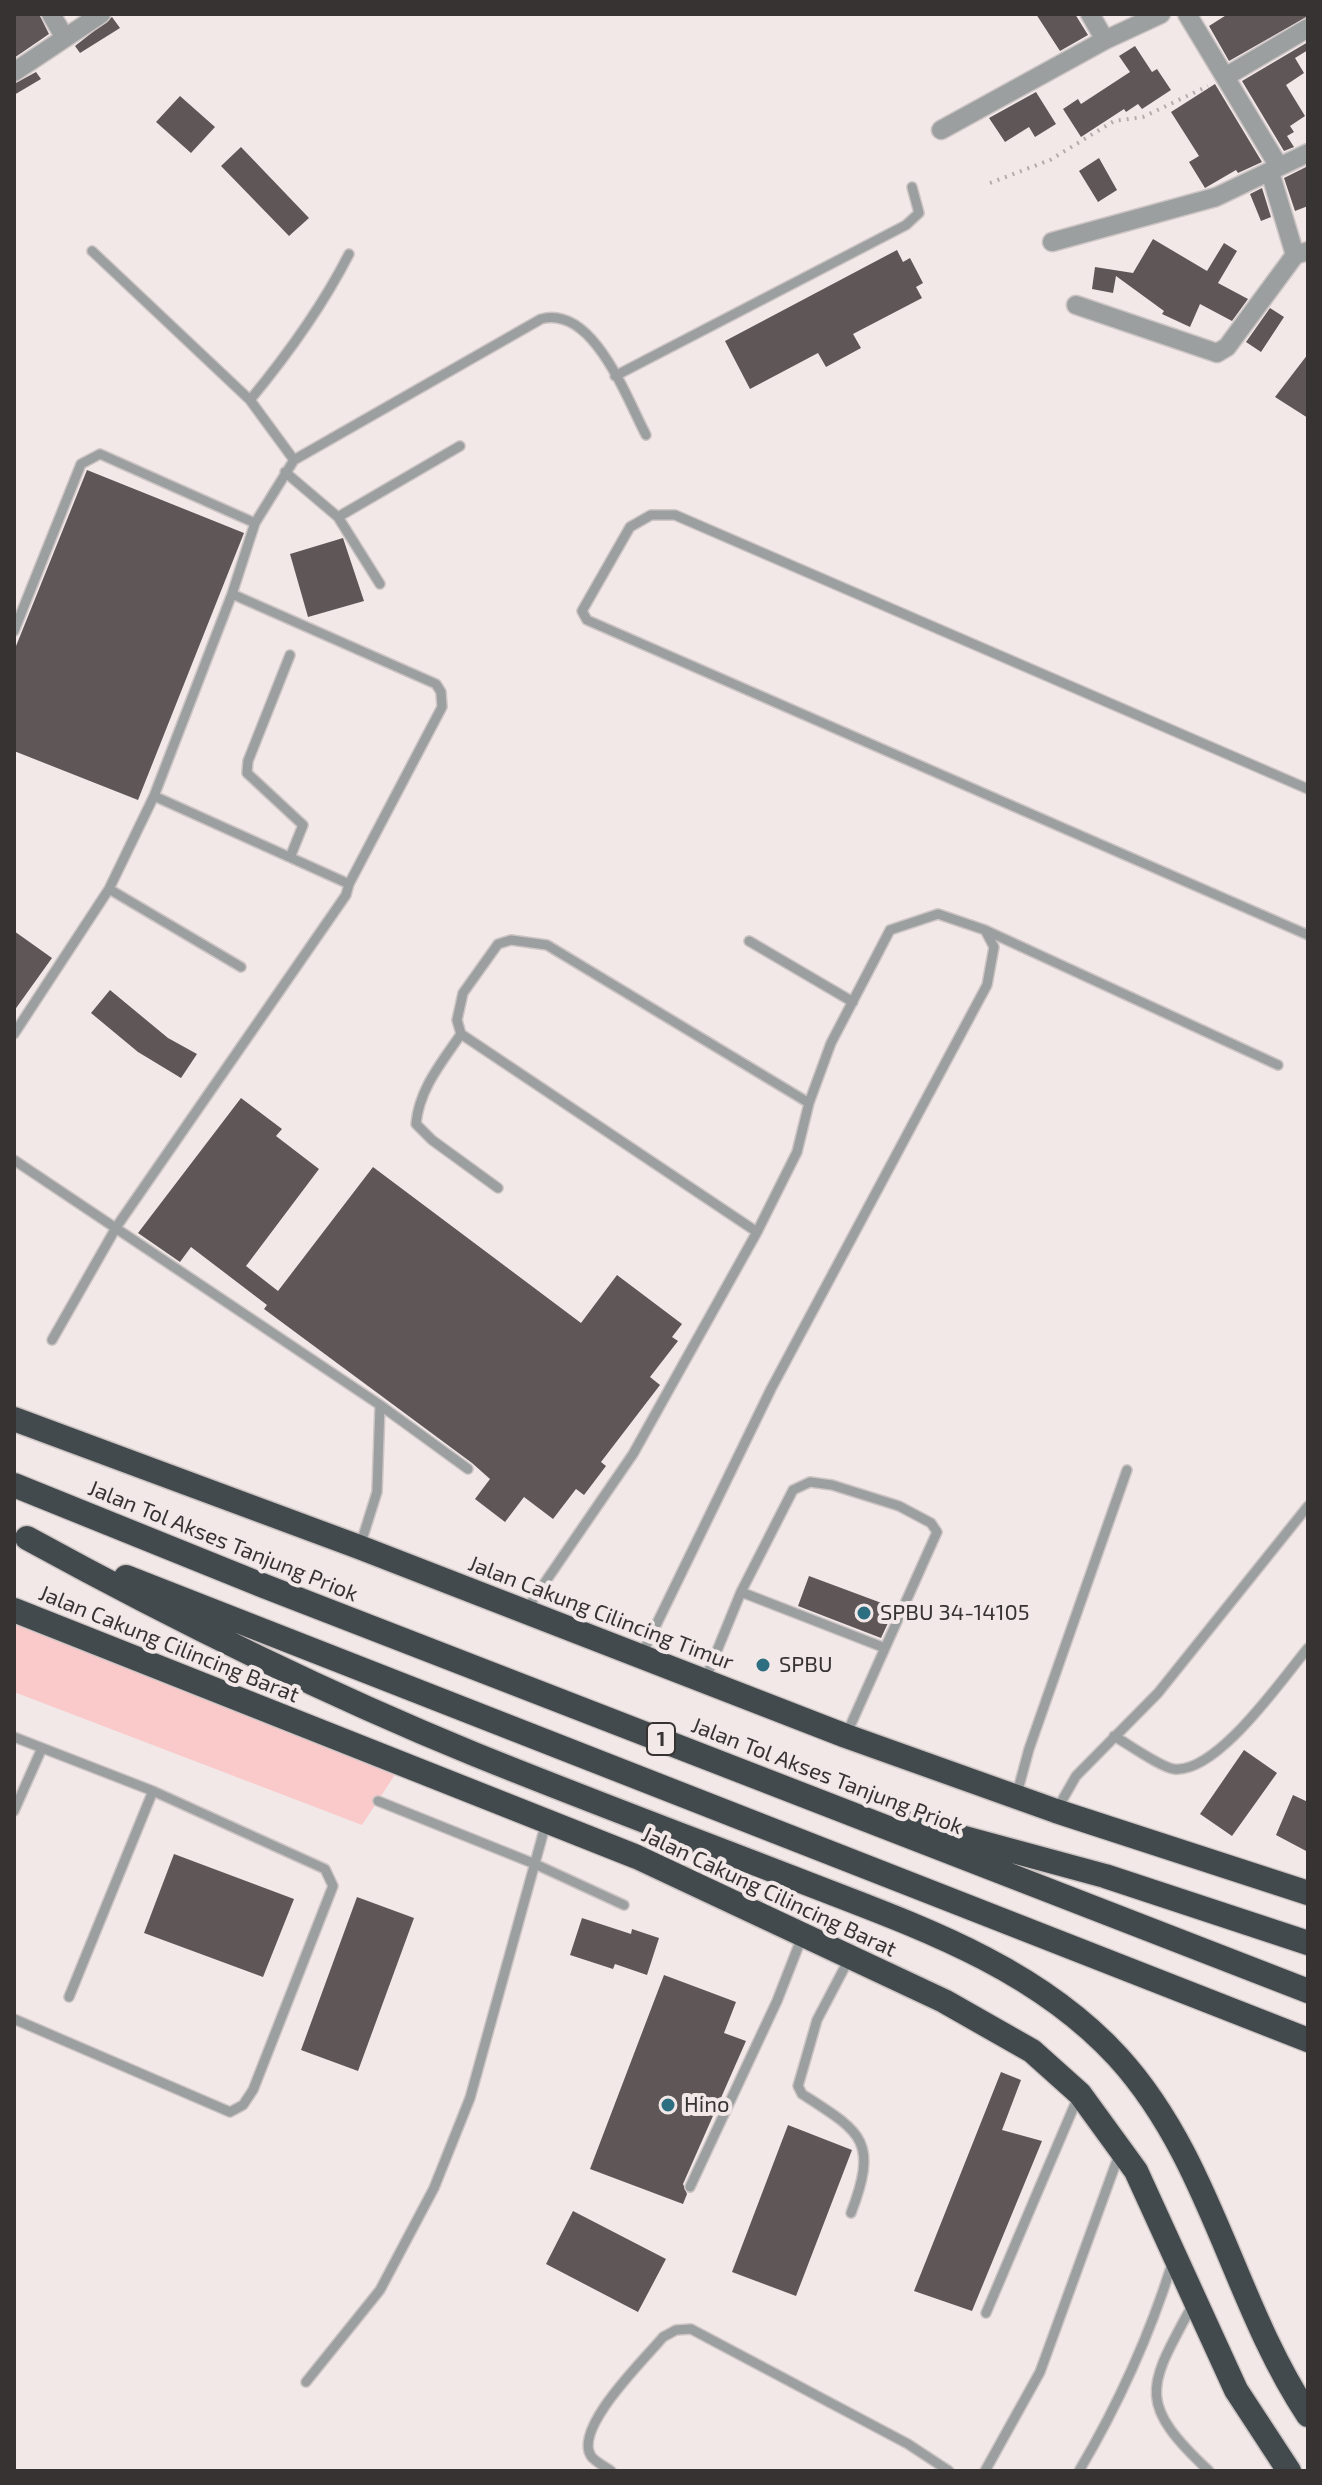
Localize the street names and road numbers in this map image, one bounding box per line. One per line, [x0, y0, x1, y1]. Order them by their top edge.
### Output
street label: Jalan Tol Akses Tanjung Priok [84, 1475, 362, 1607]
street label: Jalan Cakung Cilincing Timur [465, 1550, 737, 1676]
street label: Jalan Cakung Cilincing Barat [35, 1580, 303, 1708]
street label: Jalan Tol Akses Tanjung Priok [688, 1712, 966, 1840]
road number: 1 [647, 1723, 675, 1755]
street label: Jalan Cakung Cilincing Barat [637, 1821, 901, 1963]

